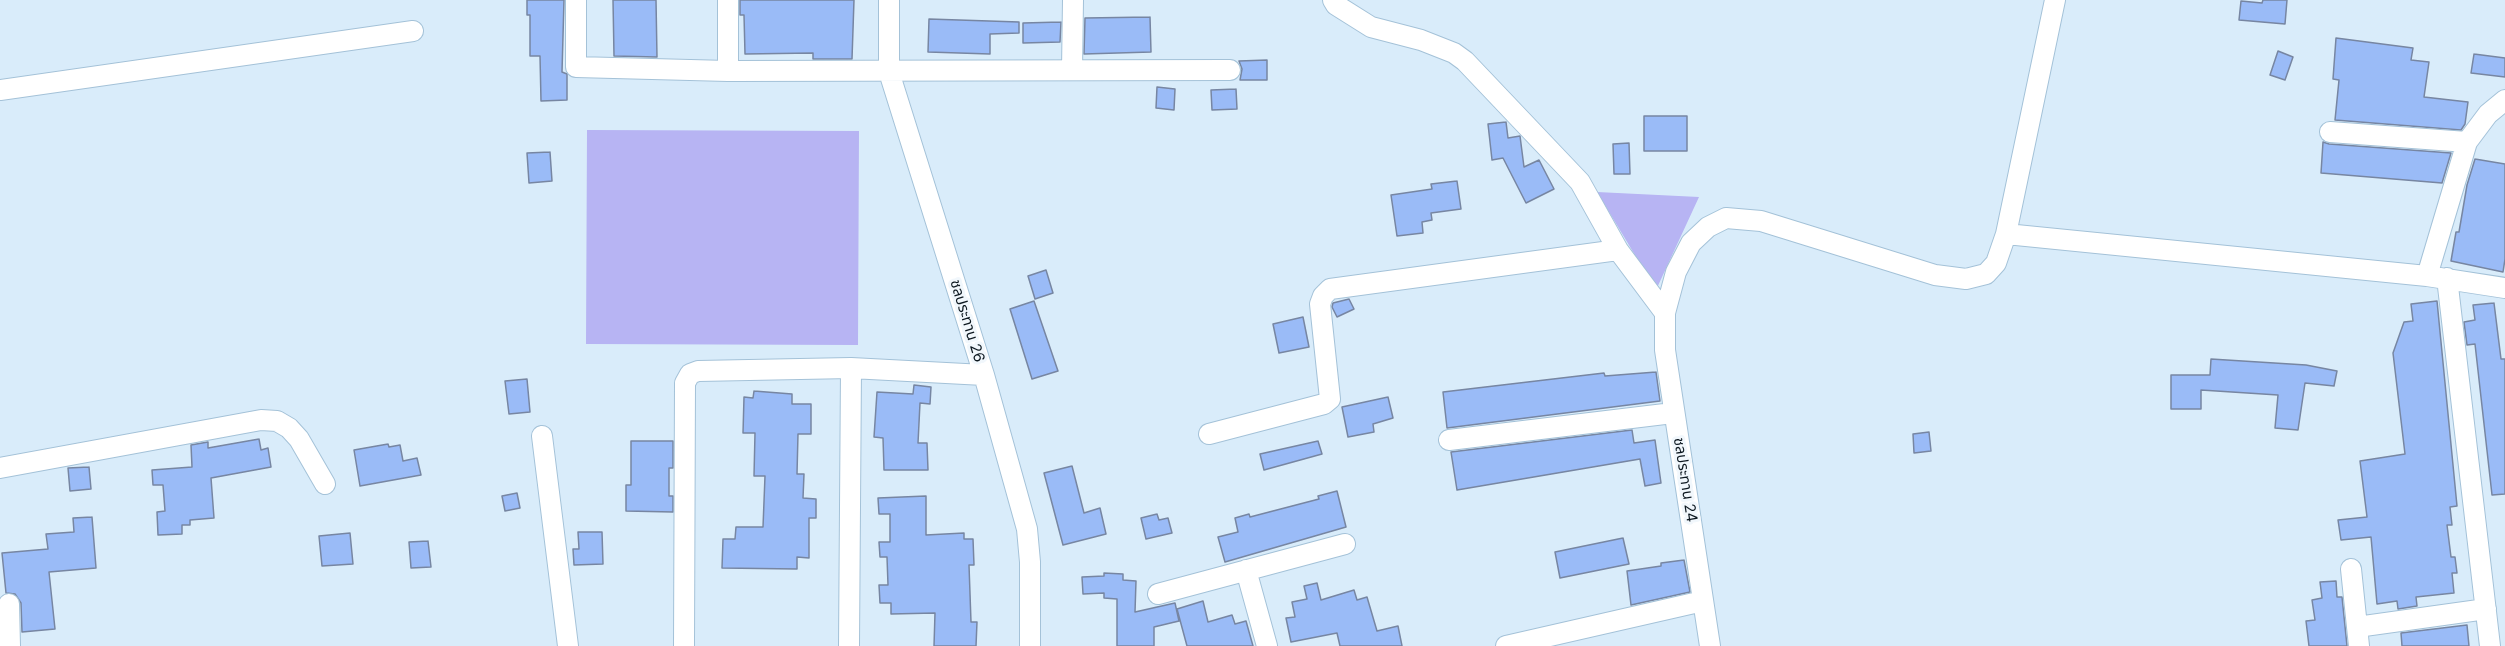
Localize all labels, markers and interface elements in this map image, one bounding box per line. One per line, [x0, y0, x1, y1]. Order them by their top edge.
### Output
street label: ชลประทาน 26 [946, 278, 988, 364]
street label: ชลประทาน 24 [1669, 436, 1701, 524]

